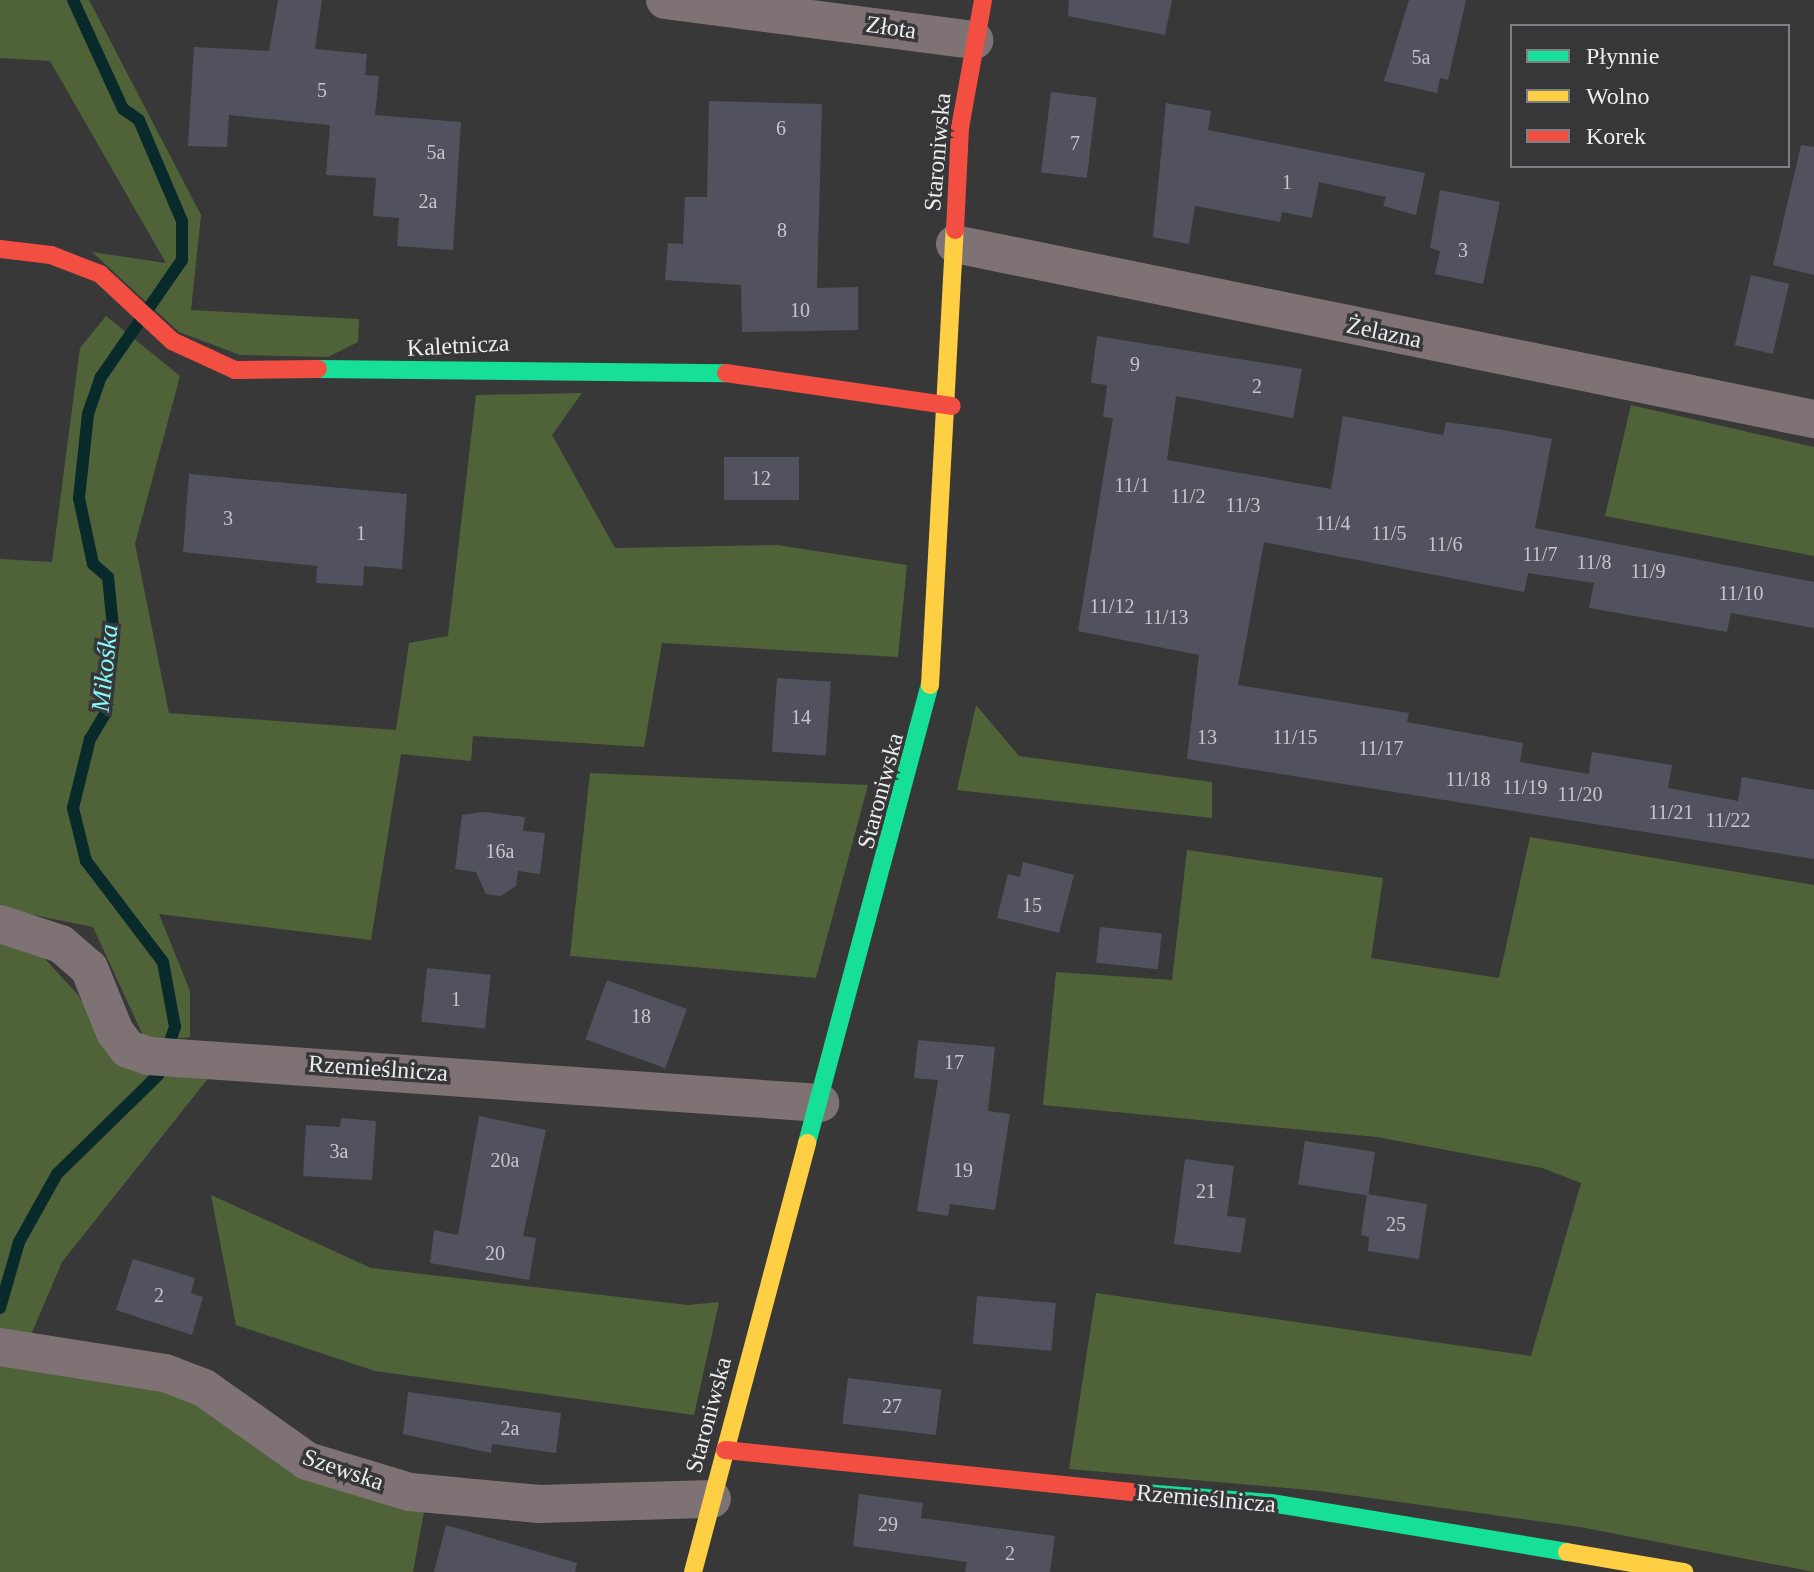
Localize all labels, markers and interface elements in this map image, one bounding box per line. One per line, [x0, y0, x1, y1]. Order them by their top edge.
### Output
street label: Złota [864, 10, 918, 46]
legend [1510, 24, 1790, 168]
text: Płynnie [1586, 43, 1659, 69]
house number: 5a [1412, 45, 1430, 69]
house number: 5 [317, 78, 327, 102]
text: Wolno [1586, 83, 1649, 109]
street label: Staroniwska [918, 92, 958, 212]
house number: 6 [776, 116, 786, 140]
text: Korek [1586, 123, 1646, 149]
house number: 7 [1070, 131, 1080, 155]
house number: 5a [427, 140, 445, 164]
house number: 1 [1282, 170, 1292, 194]
house number: 2a [419, 189, 437, 213]
house number: 8 [777, 218, 787, 242]
house number: 3 [1458, 238, 1468, 262]
house number: 10 [790, 298, 810, 322]
street label: Żelazna [1344, 311, 1424, 355]
street label: Kaletnicza [406, 329, 510, 363]
house number: 9 [1130, 352, 1140, 376]
house number: 2 [1252, 374, 1262, 398]
house number: 12 [751, 466, 771, 490]
house number: 11/1 [1115, 473, 1149, 497]
house number: 11/2 [1171, 484, 1205, 508]
house number: 11/3 [1226, 493, 1260, 517]
house number: 3 [223, 506, 233, 530]
house number: 11/4 [1316, 511, 1350, 535]
house number: 1 [356, 521, 366, 545]
house number: 11/5 [1372, 521, 1406, 545]
house number: 11/6 [1428, 532, 1462, 556]
house number: 11/7 [1523, 542, 1557, 566]
house number: 11/8 [1577, 550, 1611, 574]
house number: 11/9 [1631, 559, 1665, 583]
house number: 11/10 [1719, 581, 1763, 605]
house number: 11/12 [1090, 594, 1134, 618]
house number: 11/13 [1144, 605, 1188, 629]
water label: Mikośka [85, 623, 125, 713]
house number: 14 [791, 705, 811, 729]
house number: 13 [1197, 725, 1217, 749]
house number: 11/15 [1273, 725, 1317, 749]
street label: Staroniwska [852, 730, 910, 852]
house number: 11/17 [1359, 736, 1403, 760]
house number: 11/18 [1446, 767, 1490, 791]
house number: 11/19 [1503, 775, 1547, 799]
house number: 11/20 [1558, 782, 1602, 806]
house number: 11/21 [1649, 800, 1693, 824]
house number: 11/22 [1706, 808, 1750, 832]
house number: 16a [486, 839, 514, 863]
house number: 15 [1022, 893, 1042, 917]
house number: 1 [451, 987, 461, 1011]
house number: 18 [631, 1004, 651, 1028]
street label: Rzemieślnicza [307, 1050, 449, 1088]
house number: 17 [944, 1050, 964, 1074]
house number: 3a [330, 1139, 348, 1163]
house number: 20a [491, 1148, 519, 1172]
house number: 19 [953, 1158, 973, 1182]
house number: 21 [1196, 1179, 1216, 1203]
house number: 25 [1386, 1212, 1406, 1236]
house number: 20 [485, 1241, 505, 1265]
house number: 2 [154, 1283, 164, 1307]
street label: Staroniwska [680, 1354, 738, 1476]
house number: 27 [882, 1394, 902, 1418]
house number: 2a [501, 1416, 519, 1440]
street label: Szewska [299, 1443, 387, 1497]
street label: Rzemieślnicza [1135, 1479, 1277, 1519]
house number: 29 [878, 1512, 898, 1536]
house number: 2 [1005, 1541, 1015, 1565]

